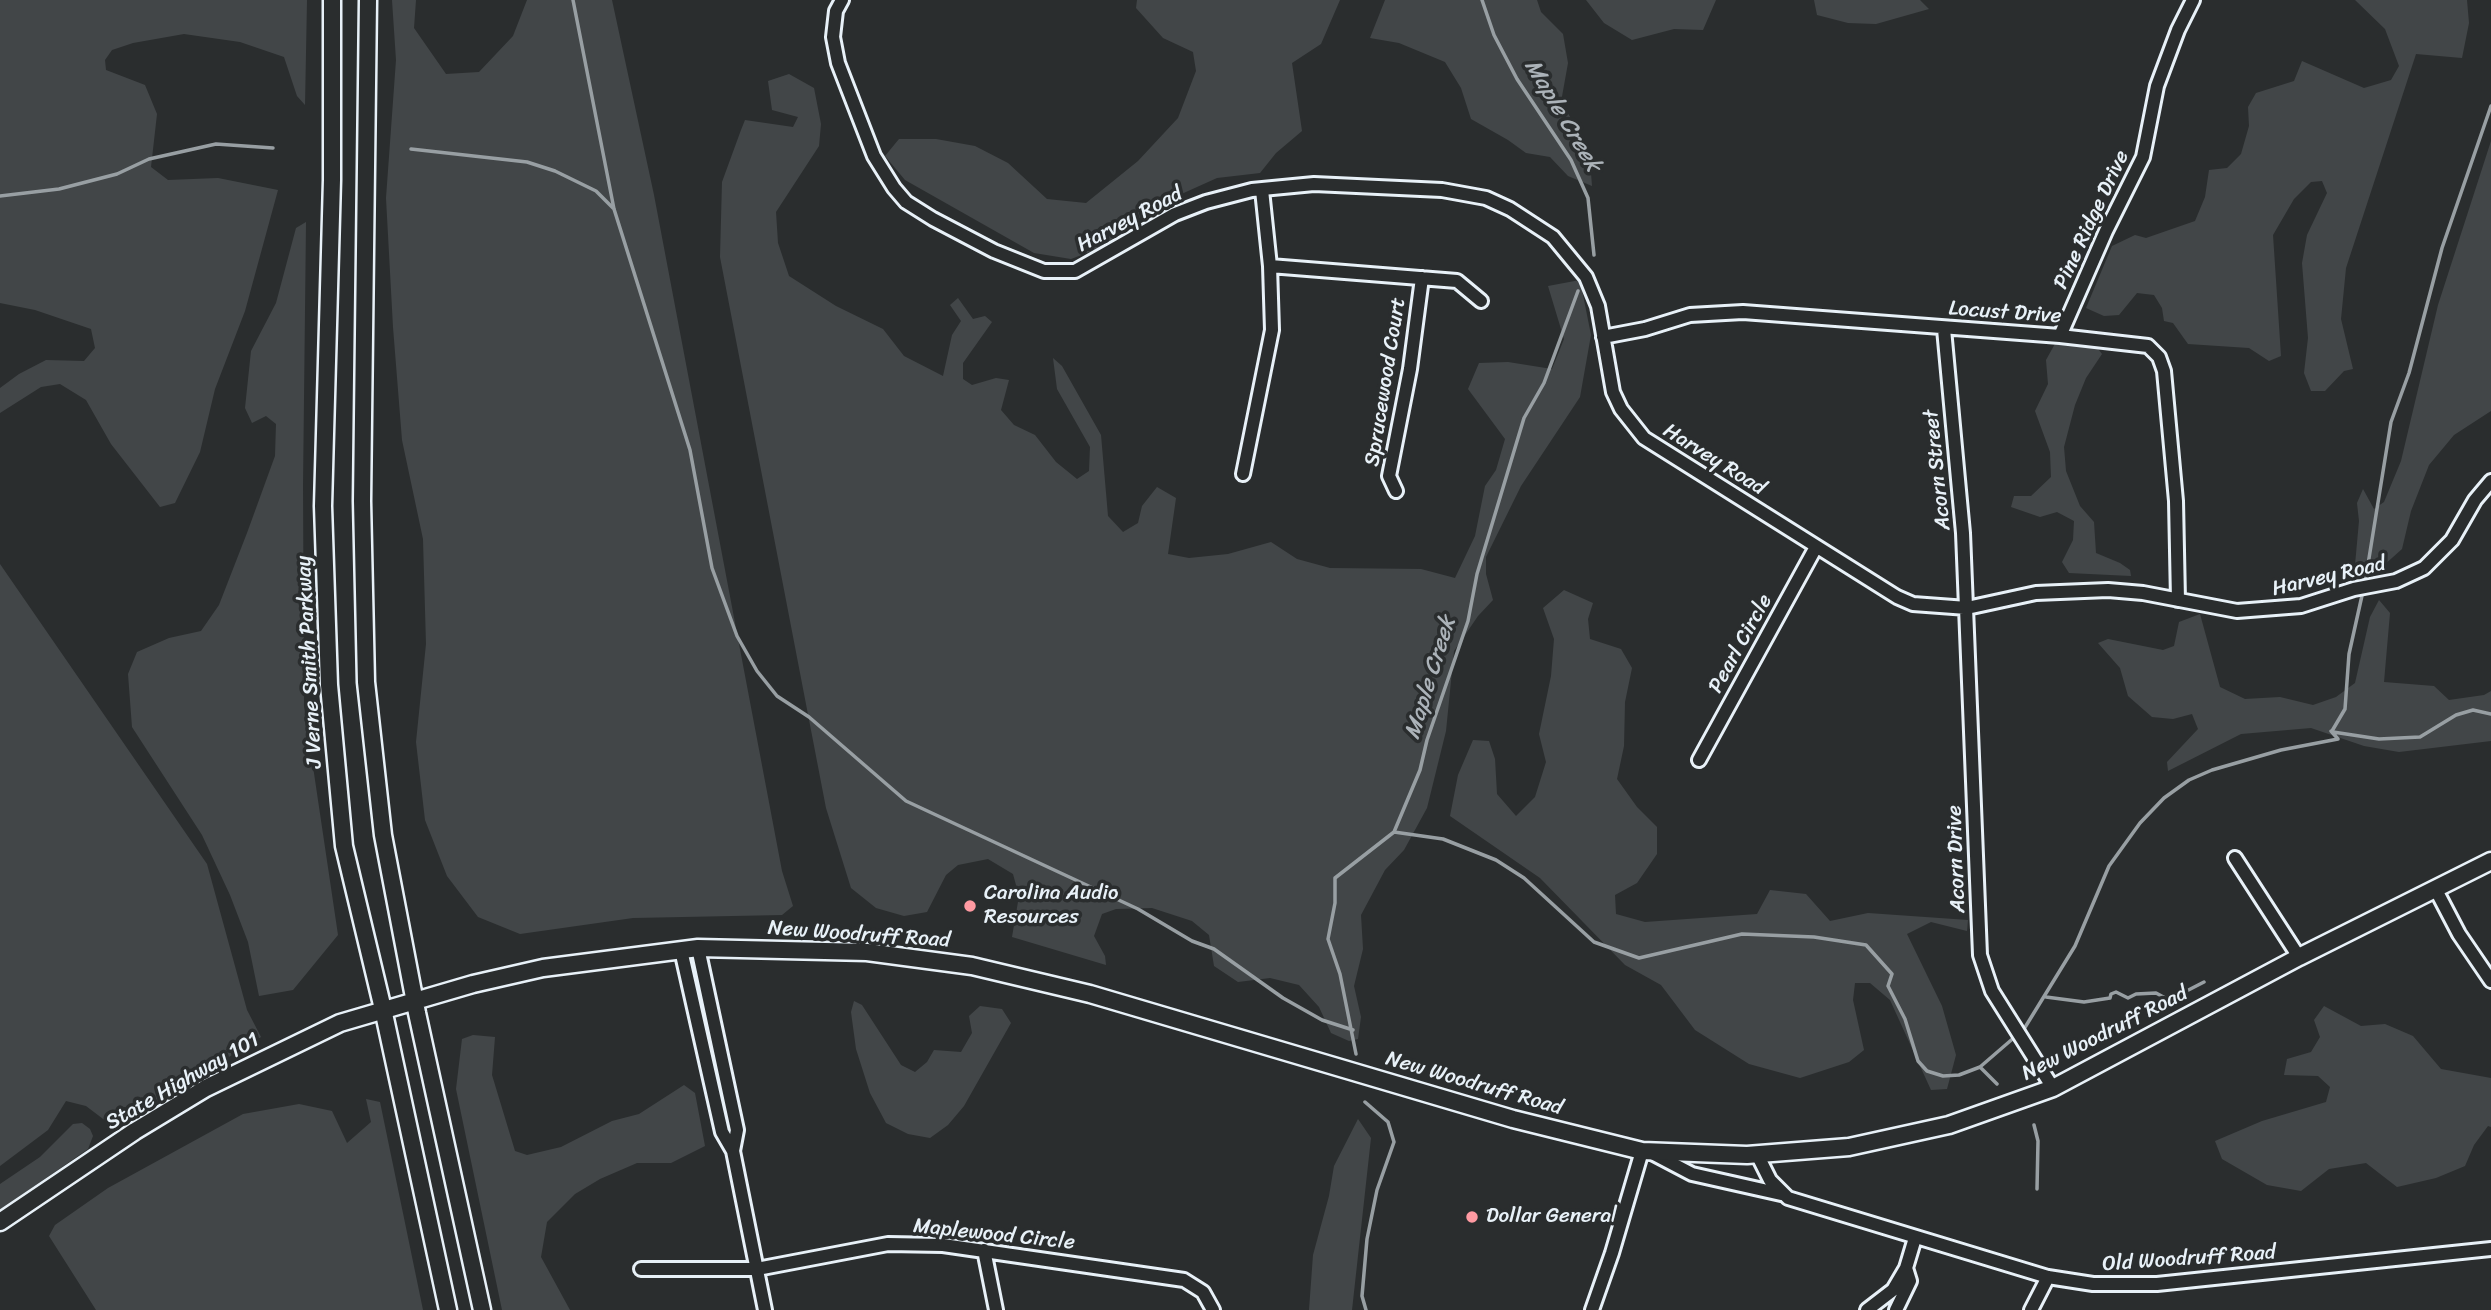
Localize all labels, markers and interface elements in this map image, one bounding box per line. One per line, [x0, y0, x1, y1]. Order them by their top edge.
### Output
water label: Maple Creek [1518, 55, 1606, 177]
street label: Pine Ridge Drive [2049, 147, 2135, 293]
street label: Harvey Road [1073, 182, 1187, 258]
street label: Sprucewood Court [1360, 296, 1412, 468]
street label: Locust Drive [1948, 296, 2062, 330]
street label: Acorn Street [1919, 408, 1957, 532]
street label: Harvey Road [1658, 419, 1770, 501]
street label: Harvey Road [2270, 552, 2388, 602]
street label: J Verne Smith Parkway [292, 555, 328, 769]
street label: Pearl Circle [1704, 590, 1778, 698]
water label: Maple Creek [1399, 614, 1463, 742]
street label: Acorn Drive [1943, 805, 1971, 913]
place label: Carolina Audio Resources [984, 881, 1118, 931]
marker: Carolina Audio Resources [962, 898, 978, 914]
street label: New Woodruff Road [767, 916, 951, 954]
street label: New Woodruff Road [2018, 981, 2192, 1087]
street label: State Highway 101 [102, 1028, 264, 1136]
street label: New Woodruff Road [1383, 1047, 1565, 1121]
place label: Dollar General [1486, 1204, 1617, 1230]
marker: Dollar General [1464, 1209, 1480, 1225]
street label: Maplewood Circle [912, 1214, 1076, 1256]
street label: Old Woodruff Road [2101, 1240, 2277, 1278]

